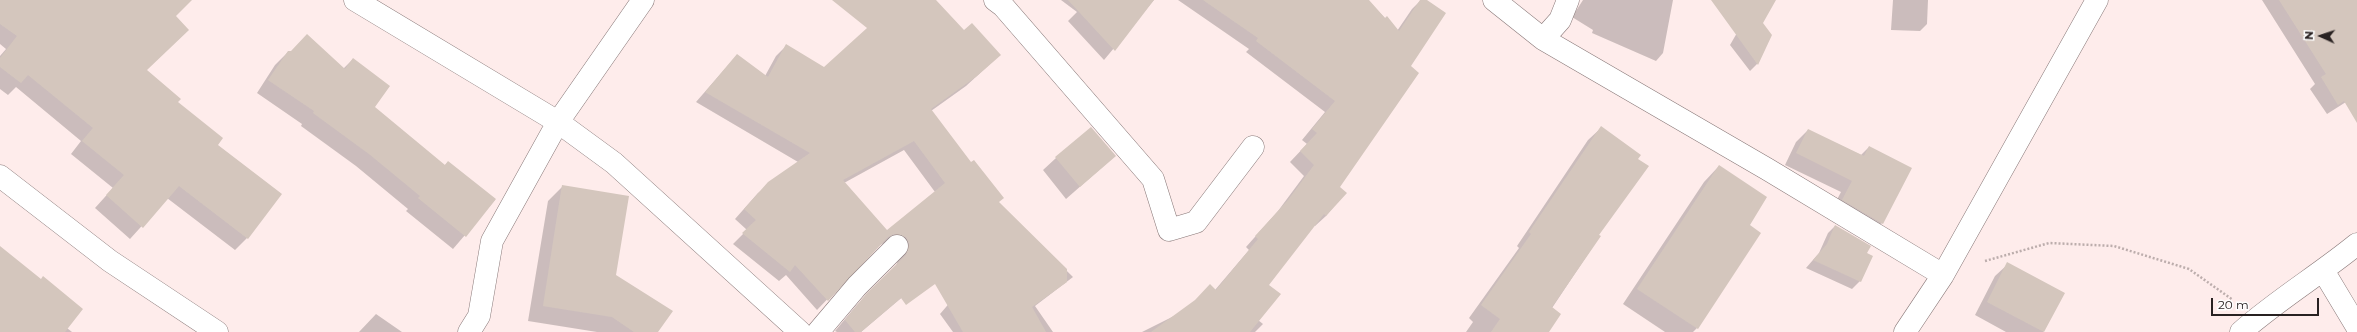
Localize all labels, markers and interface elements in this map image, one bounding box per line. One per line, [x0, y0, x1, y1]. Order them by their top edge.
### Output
north arrow [2301, 16, 2341, 56]
text: N [2302, 31, 2316, 40]
scale bar [2213, 290, 2321, 316]
text: 20 m [2218, 297, 2249, 312]

